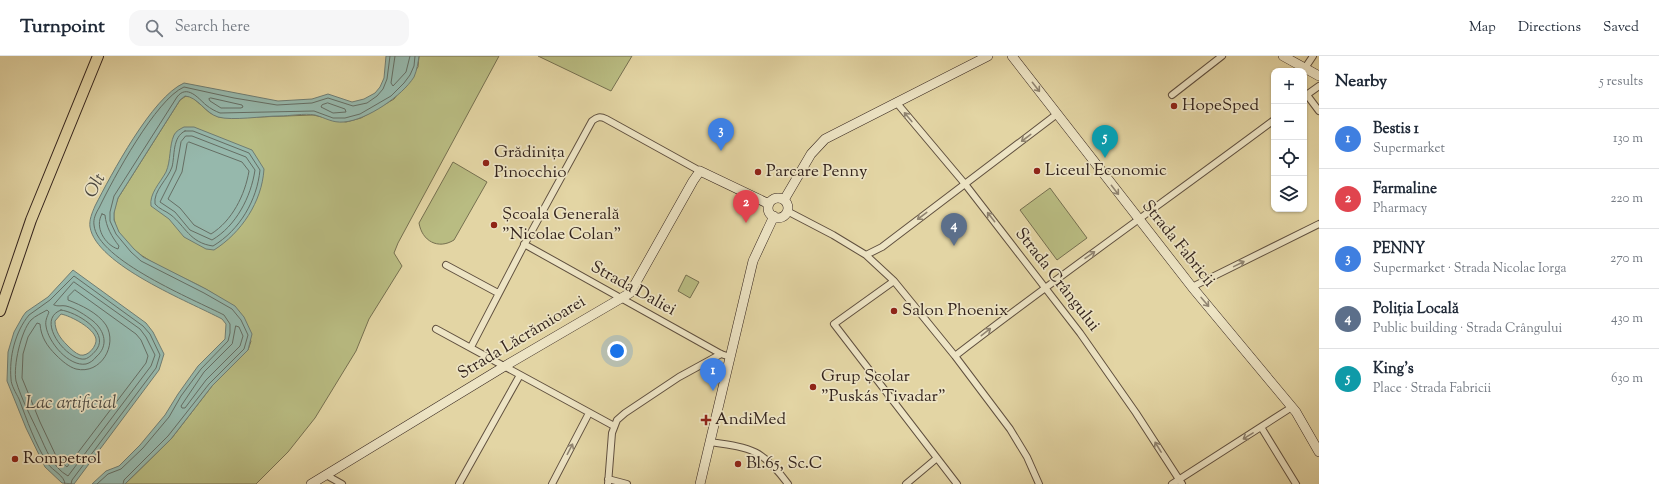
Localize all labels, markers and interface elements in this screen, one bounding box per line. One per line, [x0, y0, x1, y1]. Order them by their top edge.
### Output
search box [129, 10, 409, 46]
text: Turnpoint [20, 14, 105, 41]
icon: search [143, 17, 165, 39]
text: Search here [175, 17, 250, 38]
text: Map [1469, 18, 1496, 38]
text: Directions [1518, 18, 1581, 38]
text: Saved [1603, 18, 1639, 38]
map controls [1271, 68, 1307, 212]
button: + [1271, 68, 1307, 104]
text: Nearby [1335, 70, 1387, 94]
text: 5 results [1599, 73, 1643, 91]
one-way arrow [1031, 81, 1040, 92]
place label: HopeSped [1182, 94, 1259, 118]
marker: HopeSped [1169, 101, 1179, 111]
button: − [1271, 104, 1307, 140]
one-way arrow [904, 111, 913, 122]
pin: 3 [708, 118, 734, 151]
text: Bestis 1 [1373, 119, 1419, 140]
pin: 5 [1092, 125, 1118, 158]
text: 1 [1346, 130, 1350, 148]
text: 130 m [1613, 130, 1643, 148]
one-way arrow [1020, 133, 1031, 142]
button: locate [1271, 140, 1307, 176]
text: Supermarket [1373, 140, 1445, 158]
place label: Grădinița Pinocchio [494, 141, 567, 185]
marker: Grădinița Pinocchio [481, 158, 491, 168]
place label: Liceul Economic [1045, 159, 1167, 183]
place label: Parcare Penny [766, 160, 868, 184]
marker: Liceul Economic [1032, 166, 1042, 176]
marker: Parcare Penny [753, 167, 763, 177]
water label: Olt [79, 169, 114, 203]
button: layers [1271, 176, 1307, 212]
text: Farmaline [1373, 179, 1437, 200]
one-way arrow [1111, 184, 1119, 195]
pin: 2 [733, 190, 759, 223]
text: 2 [1345, 190, 1351, 208]
text: 220 m [1610, 190, 1643, 208]
street label: Strada Fabricii [1135, 195, 1221, 293]
text: Pharmacy [1373, 200, 1427, 218]
place label: Școala Generală "Nicolae Colan" [502, 203, 621, 247]
one-way arrow [917, 212, 928, 221]
one-way arrow [987, 212, 995, 223]
pin: 4 [941, 213, 967, 246]
marker: Școala Generală "Nicolae Colan" [489, 220, 499, 230]
street label: Strada Crângului [1009, 223, 1105, 337]
text: PENNY [1373, 239, 1425, 260]
text: 3 [1345, 250, 1351, 268]
text: 270 m [1610, 250, 1643, 268]
one-way arrow [1085, 251, 1096, 259]
street label: Strada Daliei [586, 256, 680, 322]
one-way arrow [1233, 260, 1245, 267]
text: Supermarket · Strada Nicolae Iorga [1373, 260, 1567, 278]
street label: Strada Lăcrămioarei [453, 290, 591, 386]
one-way arrow [1200, 297, 1209, 308]
place label: Salon Phoenix [902, 299, 1008, 323]
text: Poliția Locală [1373, 299, 1459, 320]
marker: Salon Phoenix [889, 306, 899, 316]
text: 4 [1345, 310, 1351, 328]
text: 430 m [1611, 310, 1643, 328]
text: Public building · Strada Crângului [1373, 320, 1562, 338]
one-way arrow [981, 328, 992, 337]
your location [607, 341, 627, 361]
pin: 1 [700, 358, 726, 391]
text: King's [1373, 359, 1414, 380]
place label: Grup Școlar "Puskás Tivadar" [821, 365, 946, 409]
text: 5 [1346, 370, 1350, 388]
text: 630 m [1611, 370, 1643, 388]
text: Place · Strada Fabricii [1373, 380, 1491, 398]
marker: Grup Școlar "Puskás Tivadar" [808, 382, 818, 392]
water label: Lac artificial [25, 391, 117, 417]
place label: AndiMed [715, 408, 786, 432]
marker: AndiMed [700, 414, 712, 426]
one-way arrow [1242, 432, 1253, 440]
one-way arrow [1153, 441, 1161, 453]
one-way arrow [567, 444, 574, 456]
place label: Rompetrol [23, 447, 102, 471]
place label: Bl.65, Sc.C [746, 452, 822, 476]
marker: Rompetrol [10, 454, 20, 464]
marker: Bl.65, Sc.C [733, 459, 743, 469]

